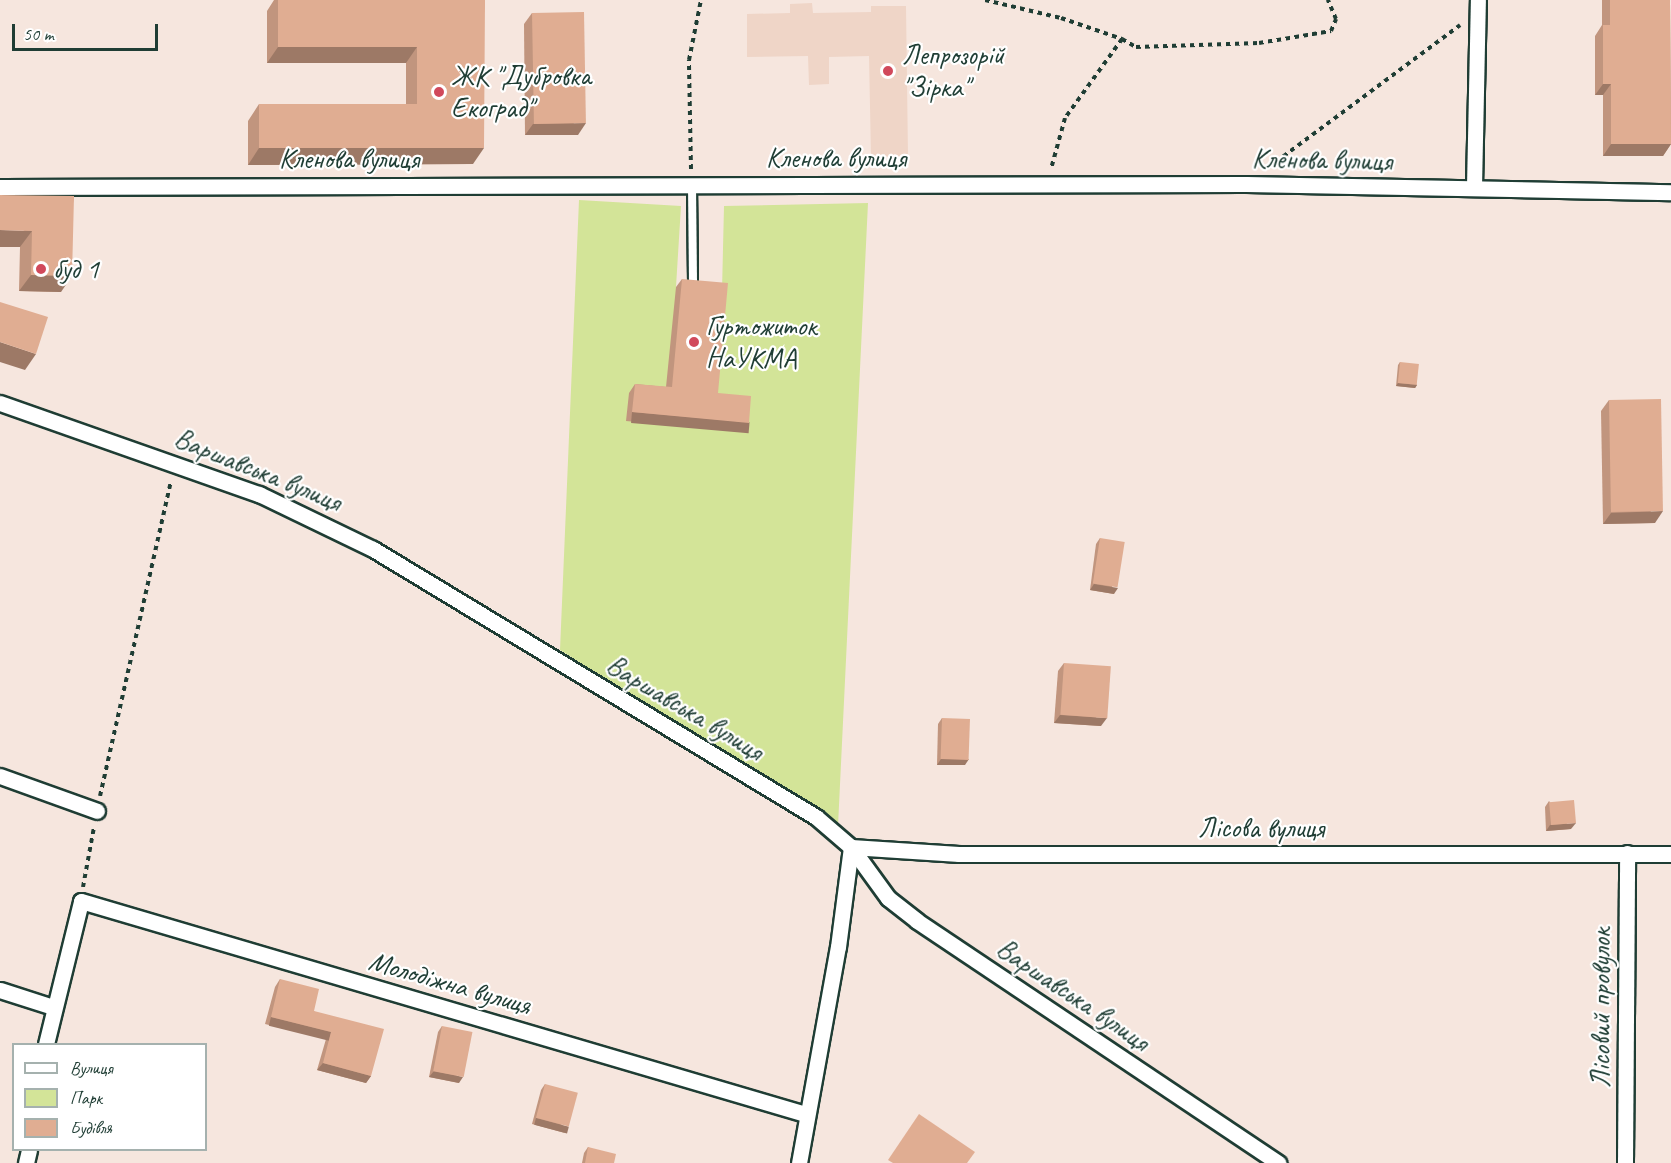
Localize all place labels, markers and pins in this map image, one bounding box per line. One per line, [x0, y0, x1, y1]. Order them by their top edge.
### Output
place label: Лепрозорій "Зірка" [902, 38, 1004, 104]
place label: ЖК "Дубровка Екоград" [451, 59, 591, 125]
marker: Лепрозорій "Зірка" [879, 62, 897, 80]
marker: ЖК "Дубровка Екоград" [432, 85, 446, 99]
place label: буд 1 [53, 252, 99, 286]
marker: буд 1 [34, 262, 48, 276]
place label: Гуртожиток НаУКМА [706, 309, 816, 375]
marker: Гуртожиток НаУКМА [687, 335, 701, 349]

